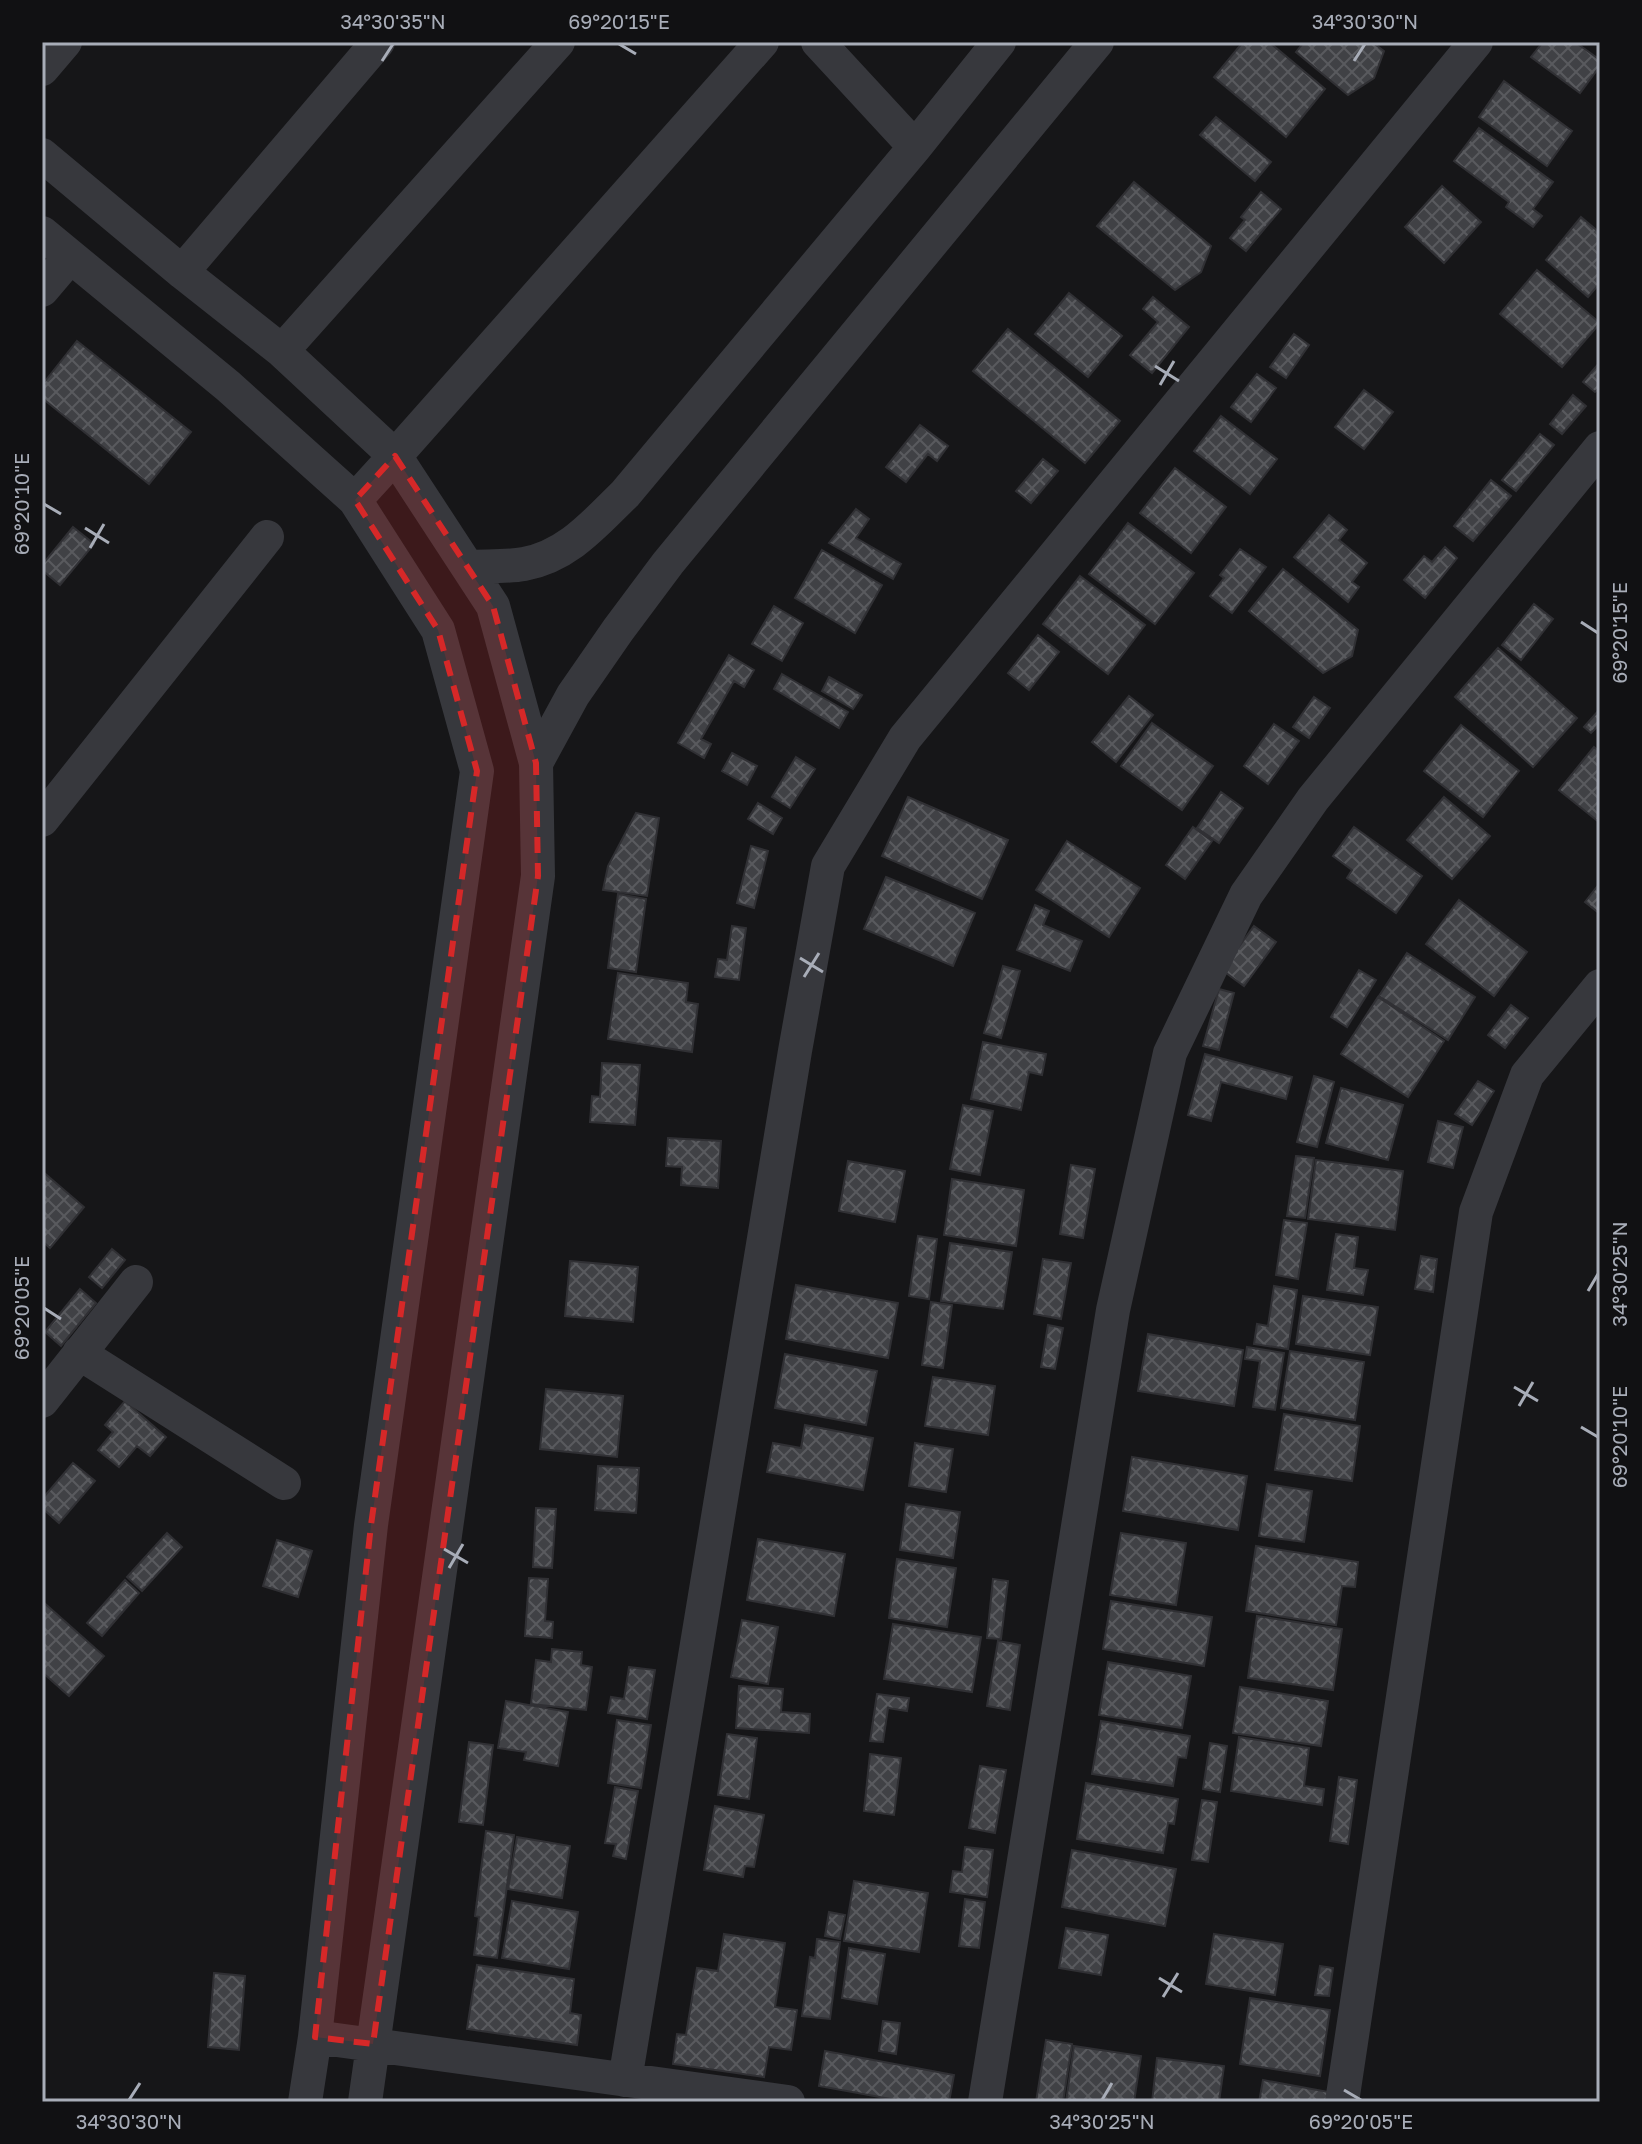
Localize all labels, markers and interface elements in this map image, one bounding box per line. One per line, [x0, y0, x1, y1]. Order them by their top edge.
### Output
text: 34°30'35"N [340, 9, 446, 33]
text: 69°20'15"E [568, 9, 670, 33]
text: 34°30'30"N [1312, 9, 1418, 33]
text: 69°20'10"E [9, 453, 33, 555]
text: 69°20'15"E [1607, 582, 1631, 684]
text: 34°30'25"N [1607, 1221, 1631, 1327]
text: 69°20'05"E [9, 1256, 33, 1360]
text: 69°20'10"E [1607, 1386, 1631, 1488]
text: 34°30'30"N [76, 2109, 182, 2133]
text: 34°30'25"N [1049, 2109, 1155, 2133]
text: 69°20'05"E [1309, 2109, 1413, 2133]

